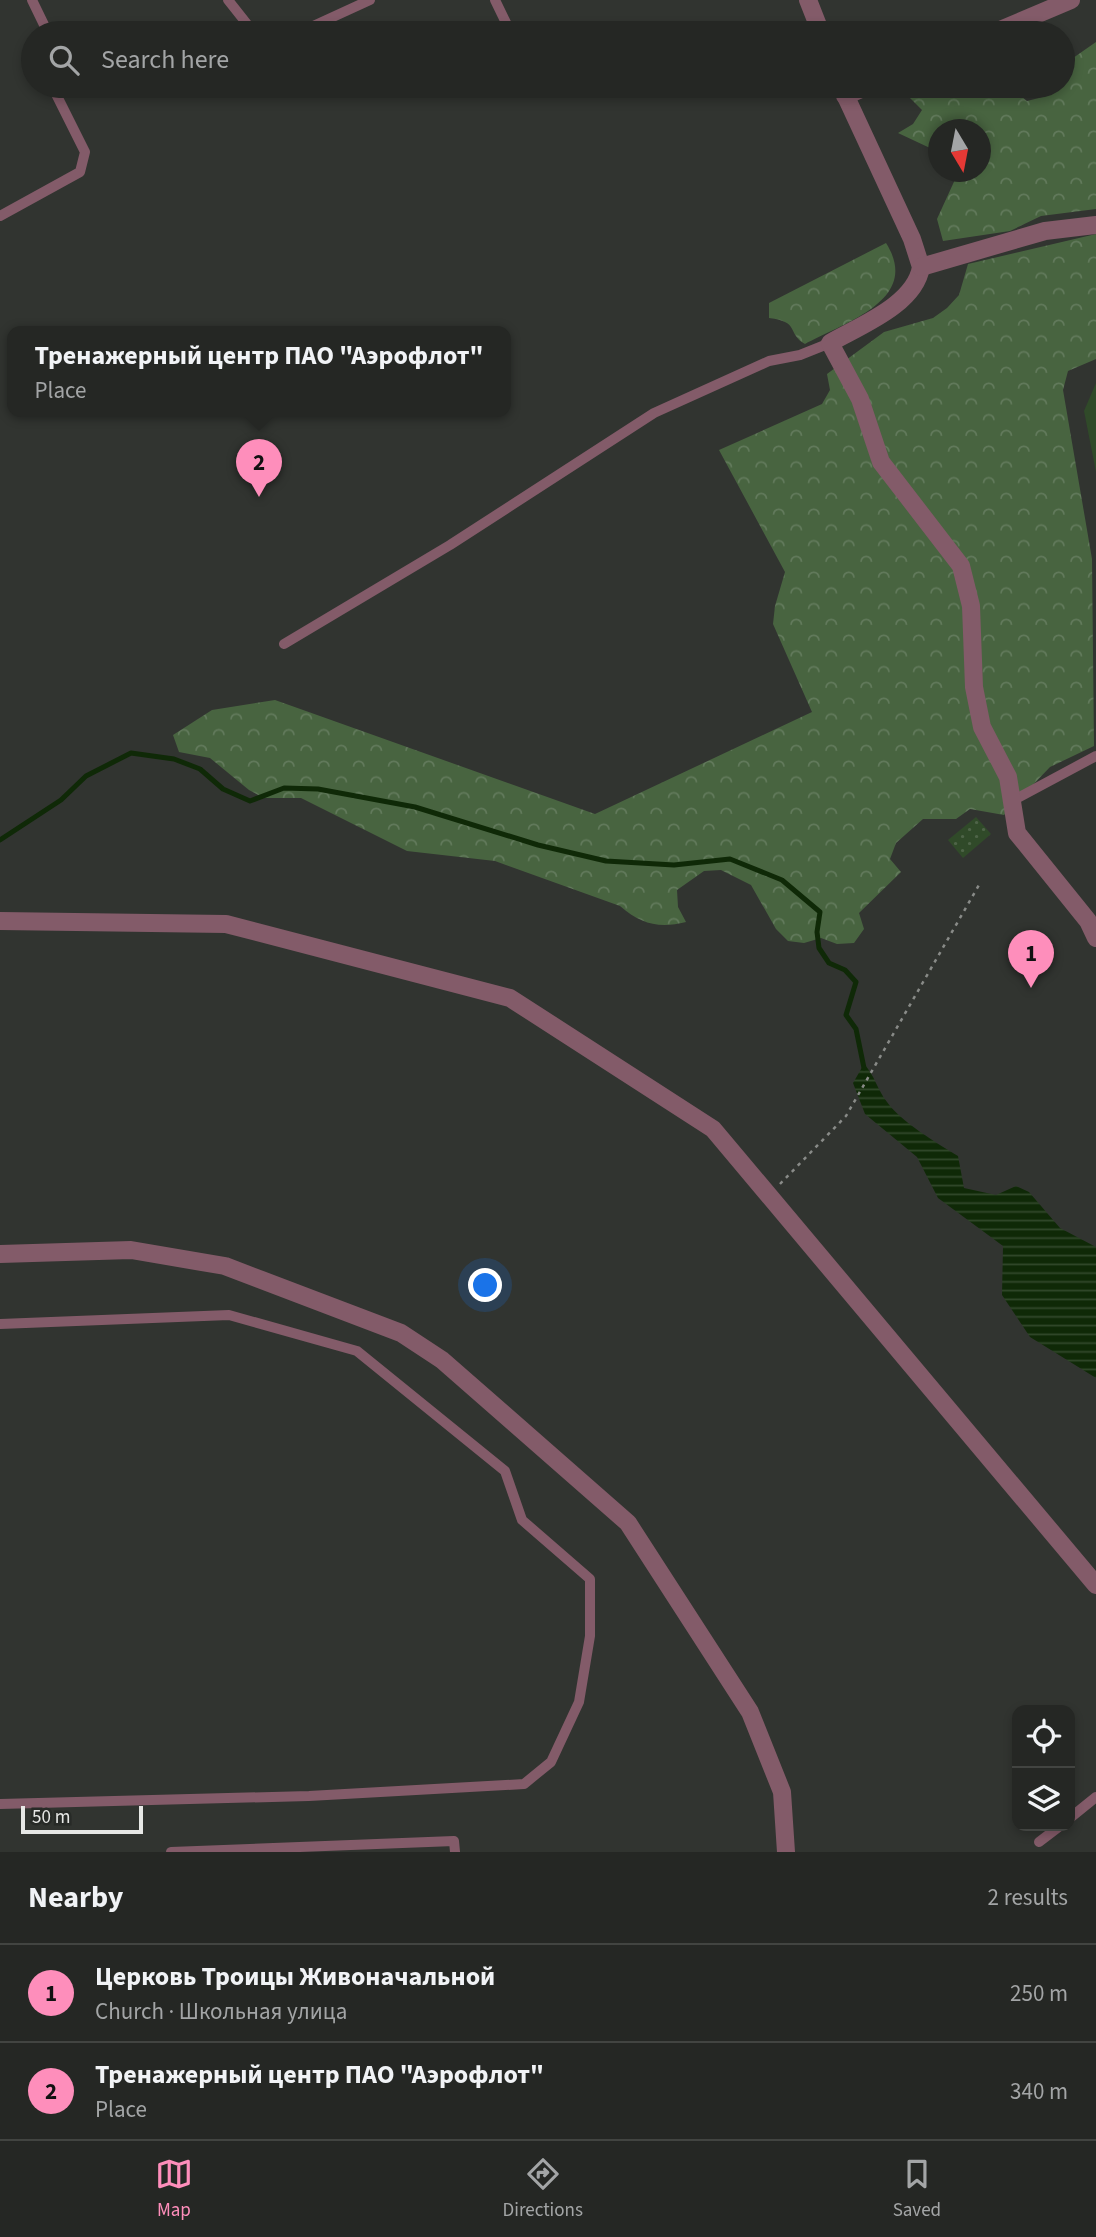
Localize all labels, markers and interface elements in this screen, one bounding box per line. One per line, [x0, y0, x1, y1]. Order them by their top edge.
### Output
search box [21, 21, 1075, 98]
icon: search [45, 41, 83, 79]
text: Search here [101, 41, 229, 78]
north arrow [928, 119, 991, 182]
popup [7, 326, 511, 417]
text: Тренажерный центр ПАО "Аэрофлот" [35, 337, 483, 374]
text: Place [35, 374, 86, 407]
pin: 2 [236, 439, 282, 497]
pin: 1 [1008, 930, 1054, 988]
your location [468, 1268, 502, 1302]
map controls [1012, 1705, 1075, 1831]
button: locate [1012, 1705, 1075, 1768]
button: layers [1012, 1768, 1075, 1831]
scale bar [21, 1803, 144, 1835]
text: 50 m [32, 1804, 70, 1831]
text: Nearby [28, 1876, 123, 1919]
text: 2 results [988, 1881, 1068, 1914]
text: Церковь Троицы Живоначальной [95, 1958, 495, 1995]
text: 1 [45, 1977, 57, 2010]
text: 250 m [1010, 1977, 1068, 2010]
text: Church · Школьная улица [95, 1995, 347, 2028]
text: Тренажерный центр ПАО "Аэрофлот" [95, 2056, 544, 2093]
text: 2 [45, 2075, 57, 2108]
text: 340 m [1010, 2075, 1068, 2108]
text: Place [95, 2093, 147, 2126]
tab: Map [155, 2155, 193, 2224]
tab: Directions [503, 2155, 583, 2224]
tab: Saved [893, 2155, 941, 2224]

